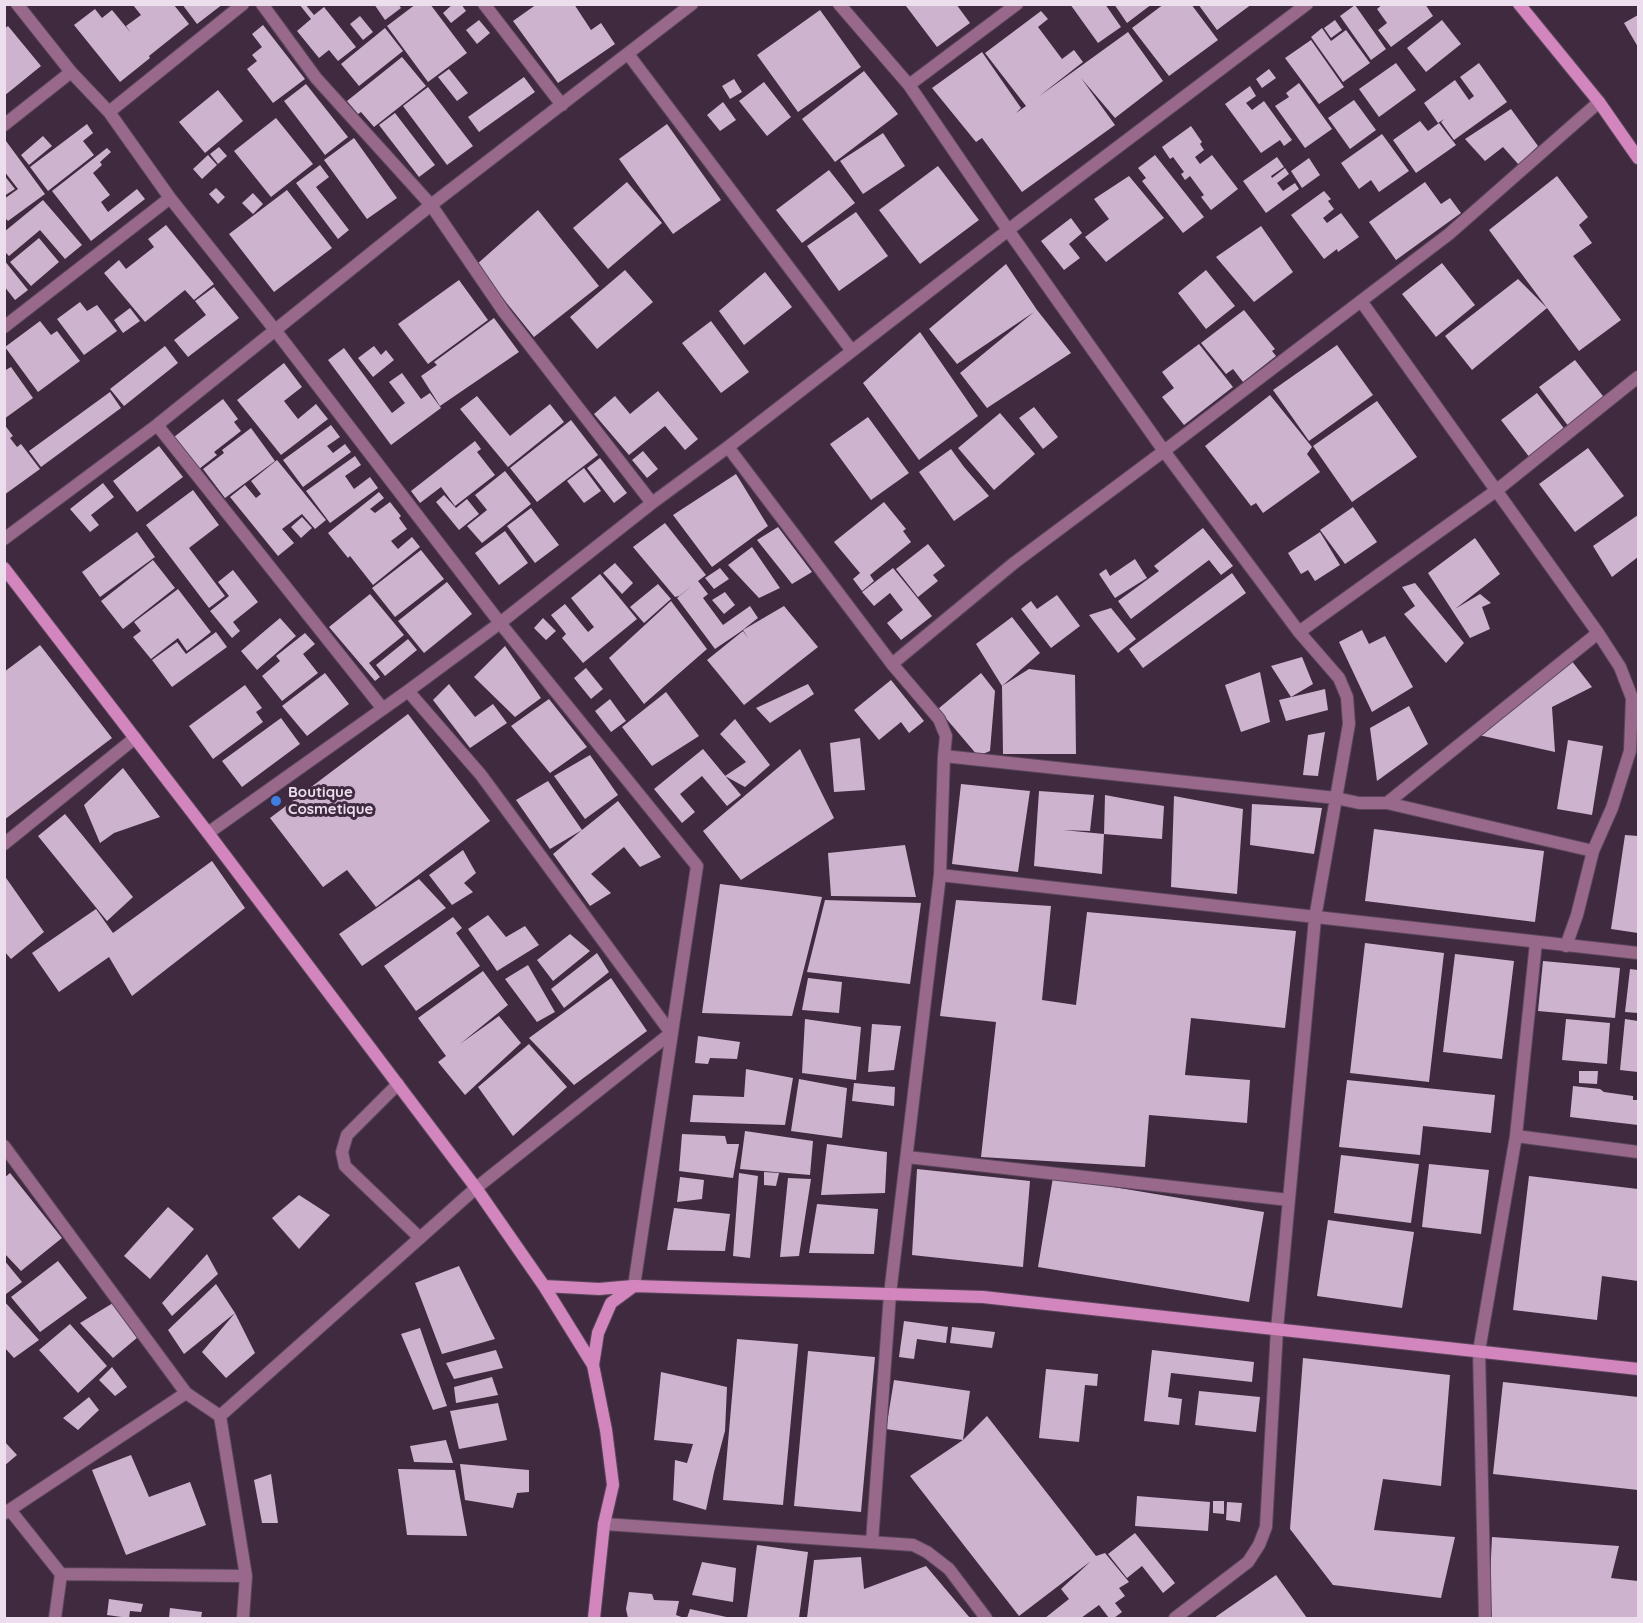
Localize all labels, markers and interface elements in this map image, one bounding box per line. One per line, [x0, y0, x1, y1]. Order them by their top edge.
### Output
place label: Boutique Cosmetique [288, 783, 373, 818]
marker: Boutique Cosmetique [269, 794, 283, 808]

